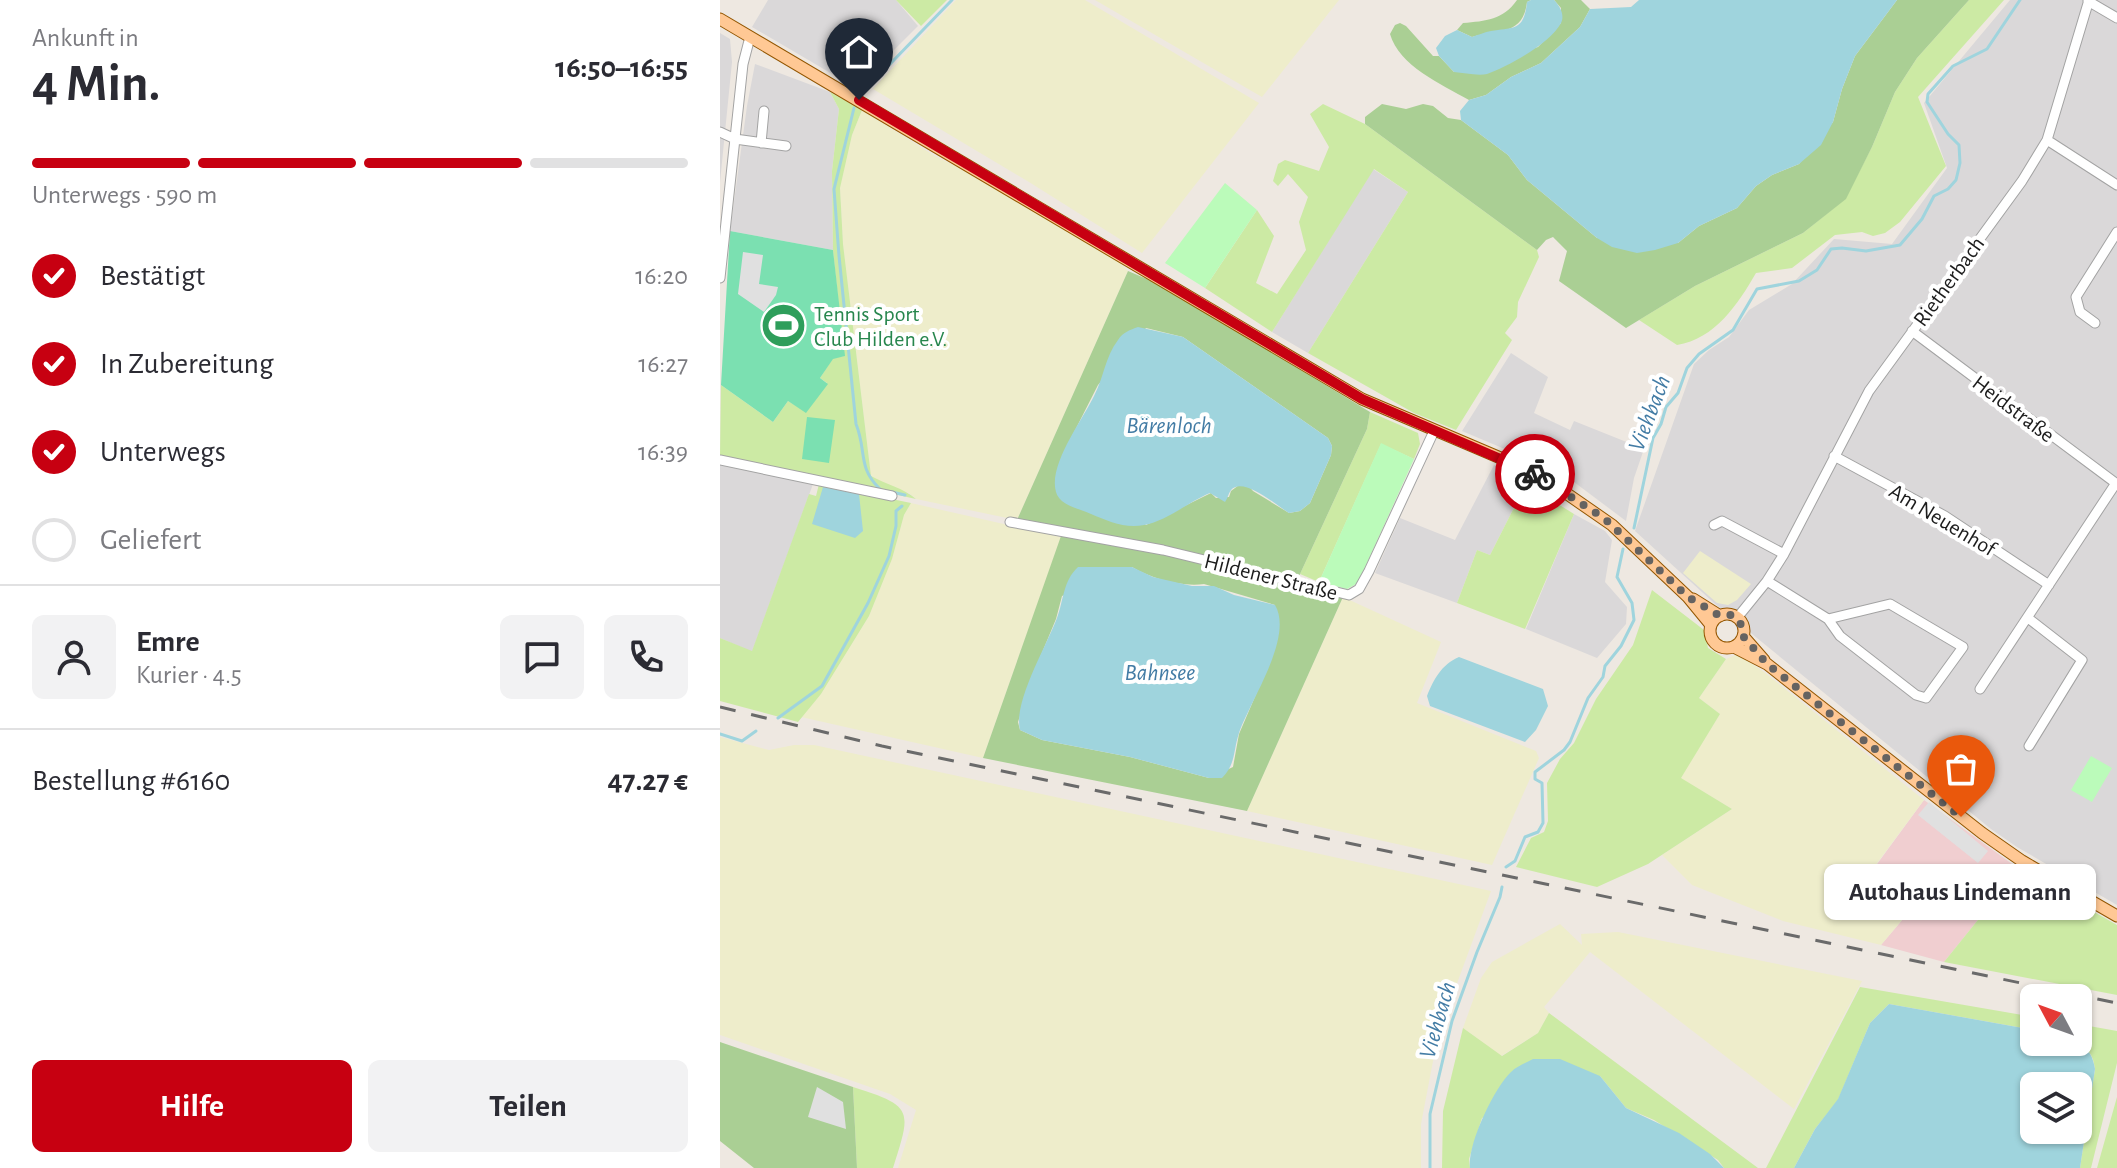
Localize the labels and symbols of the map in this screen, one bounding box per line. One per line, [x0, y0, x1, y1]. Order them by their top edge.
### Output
pin [825, 18, 893, 100]
street label: Rietherbach [1909, 233, 1988, 330]
sports icon: Tennis Sport Club Hilden e.V. [759, 302, 807, 350]
place label: Tennis Sport Club Hilden e.V. [814, 303, 947, 350]
street label: Heidstraße [1968, 371, 2058, 446]
water label: Viehbach [1625, 372, 1675, 454]
water label: Bärenloch [1126, 414, 1212, 438]
courier [1495, 434, 1575, 514]
street label: Am Neuenhof [1886, 480, 2001, 561]
street label: Hildener Straße [1202, 550, 1340, 604]
water label: Bahnsee [1125, 661, 1195, 685]
pin [1927, 735, 1995, 817]
callout: Autohaus Lindemann [1825, 865, 2097, 921]
water label: Viehbach [1416, 979, 1460, 1061]
north arrow [2020, 984, 2092, 1056]

